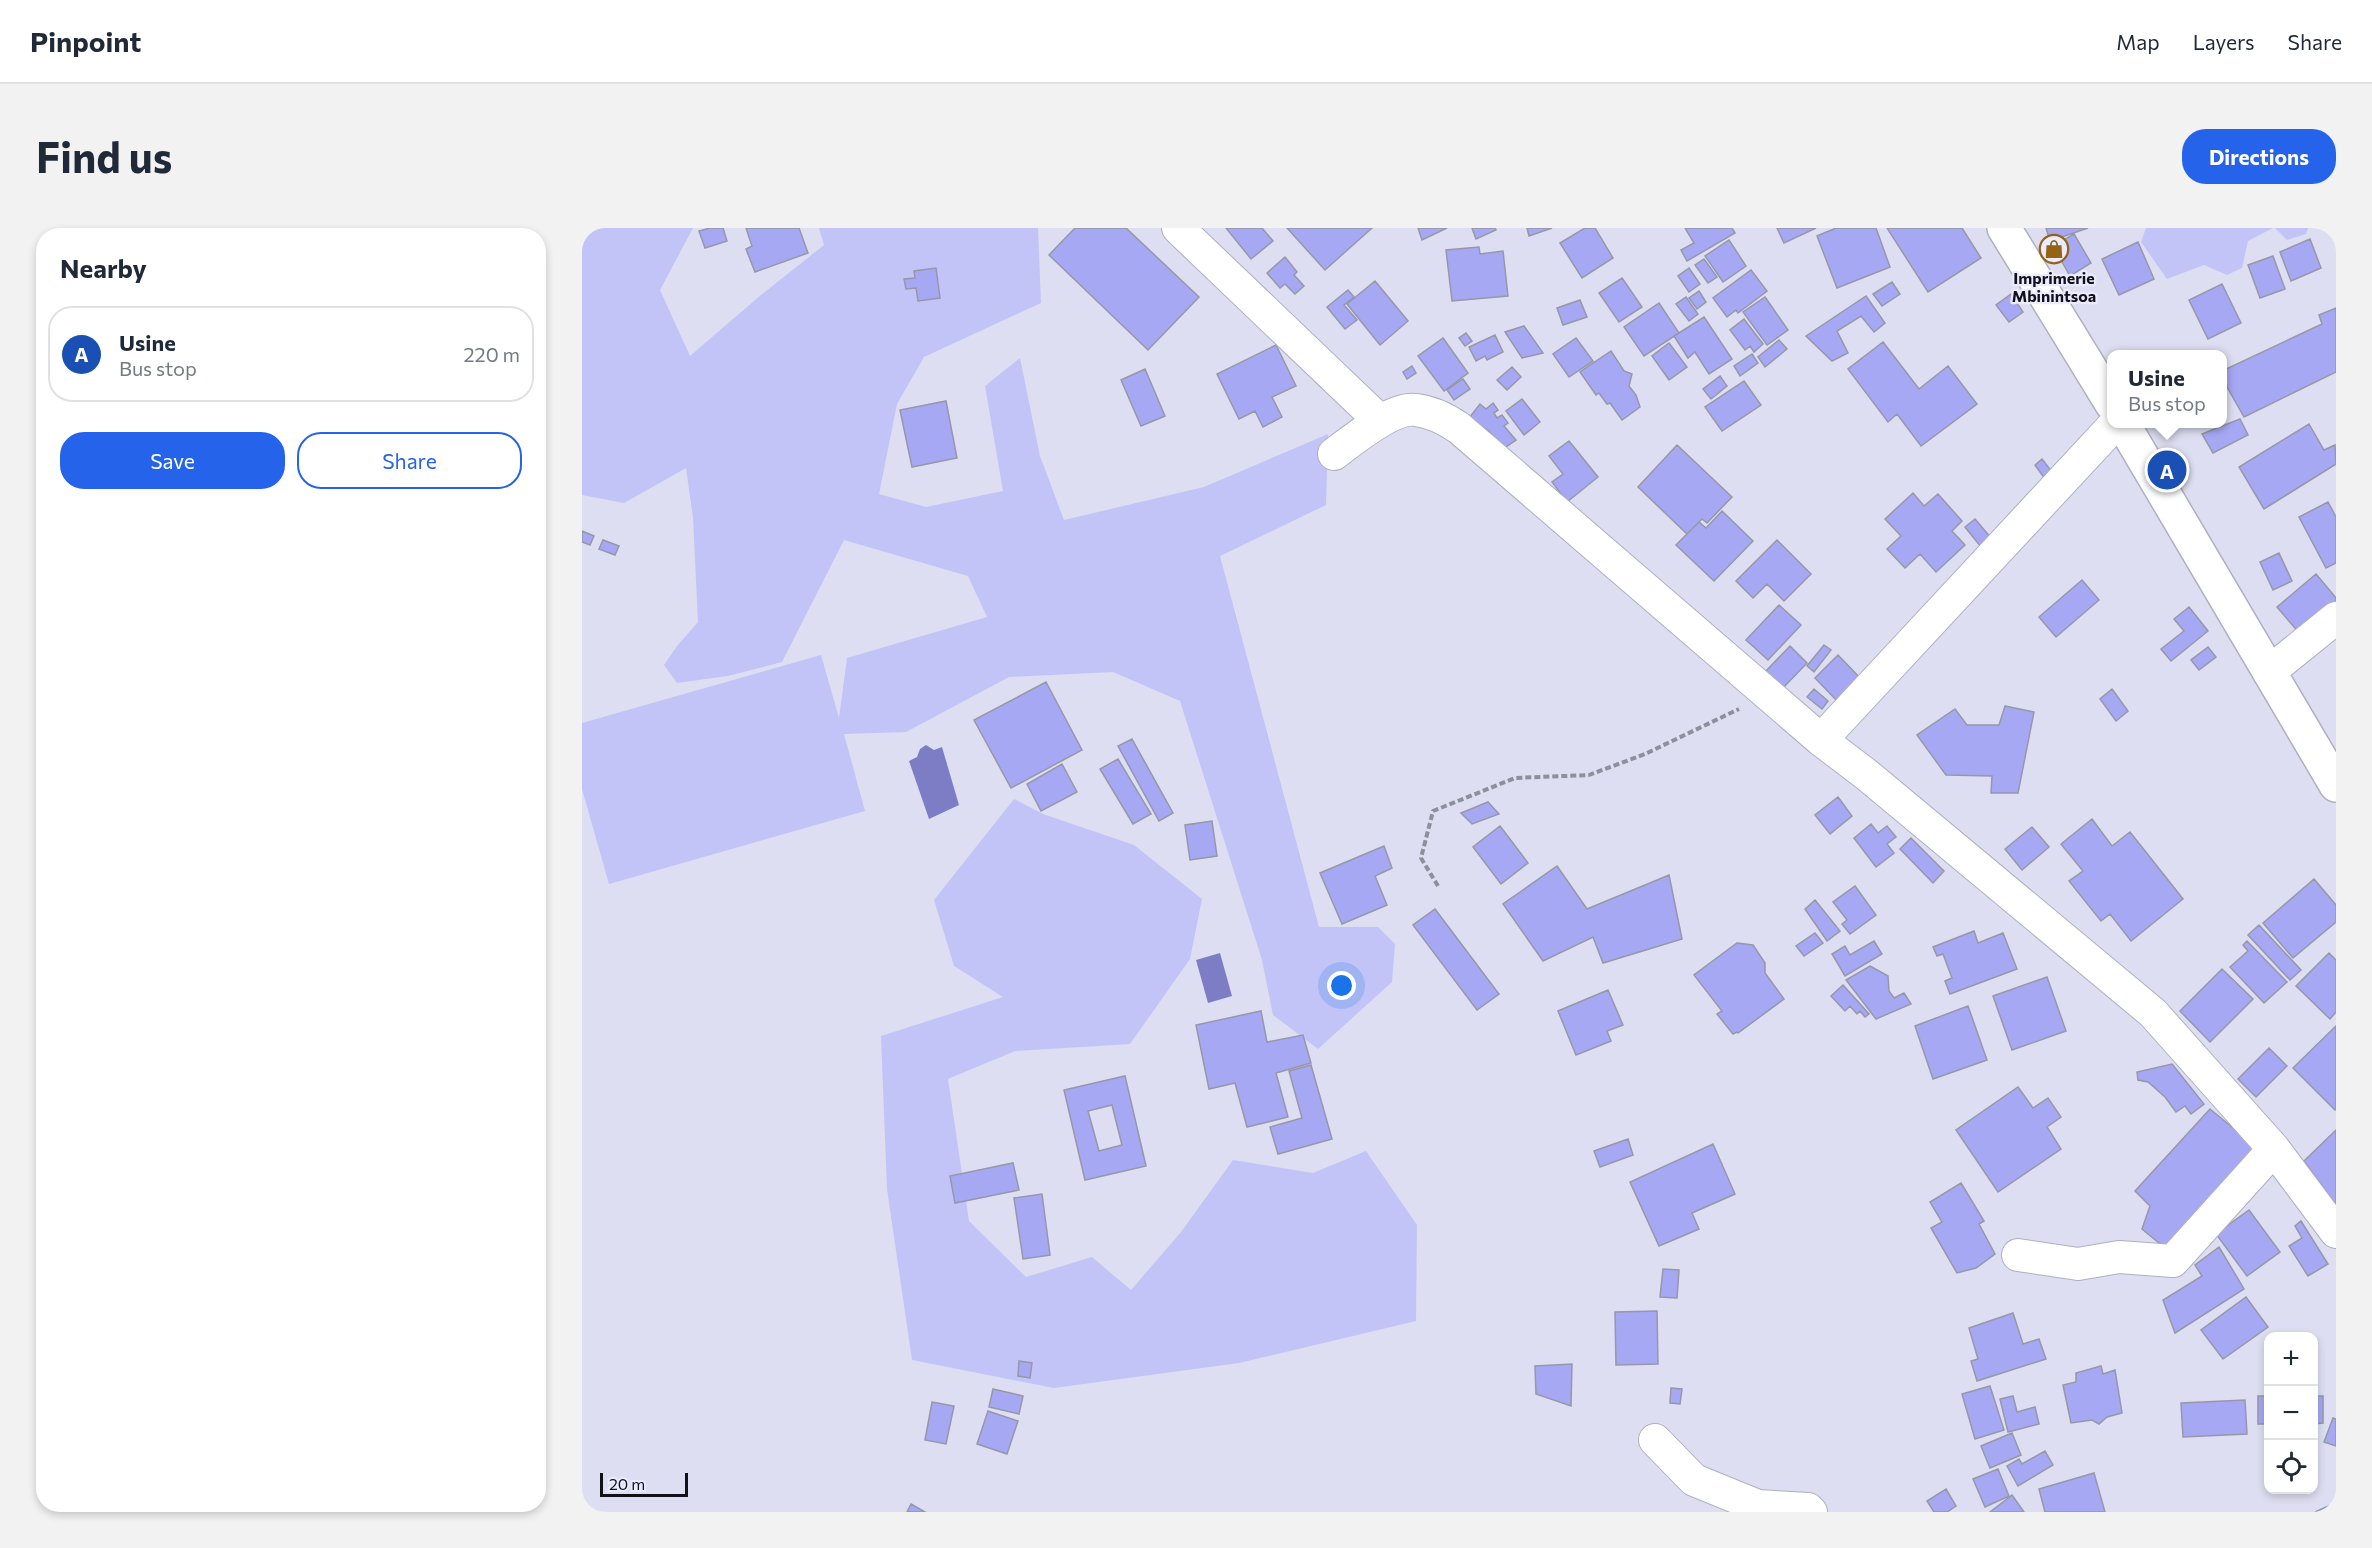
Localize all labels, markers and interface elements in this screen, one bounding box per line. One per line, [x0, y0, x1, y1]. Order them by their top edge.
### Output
text: Pinpoint [30, 24, 141, 58]
text: Map [2116, 29, 2160, 54]
text: Layers [2193, 29, 2255, 54]
text: Share [2288, 29, 2342, 54]
button: Directions [2182, 129, 2336, 184]
text: Find us [36, 130, 172, 182]
shop icon: Imprimerie Mbinintsoa [2038, 233, 2070, 265]
text: Nearby [60, 252, 147, 283]
place label: Imprimerie Mbinintsoa [2012, 268, 2096, 305]
text: Usine [119, 329, 176, 356]
text: A [74, 342, 89, 366]
text: 220 m [464, 342, 520, 366]
popup [2107, 350, 2227, 428]
text: Bus stop [119, 356, 197, 380]
text: Usine [2128, 364, 2185, 391]
text: Bus stop [2128, 391, 2206, 415]
button: Save [60, 432, 285, 489]
button: Share [297, 432, 522, 489]
pin: A [2148, 448, 2186, 492]
your location [1327, 971, 1356, 1000]
map controls [2264, 1332, 2318, 1494]
button: + [2264, 1332, 2318, 1386]
button: − [2264, 1386, 2318, 1440]
button: locate [2264, 1440, 2318, 1494]
scale bar [600, 1470, 688, 1498]
text: 20 m [609, 1474, 645, 1493]

